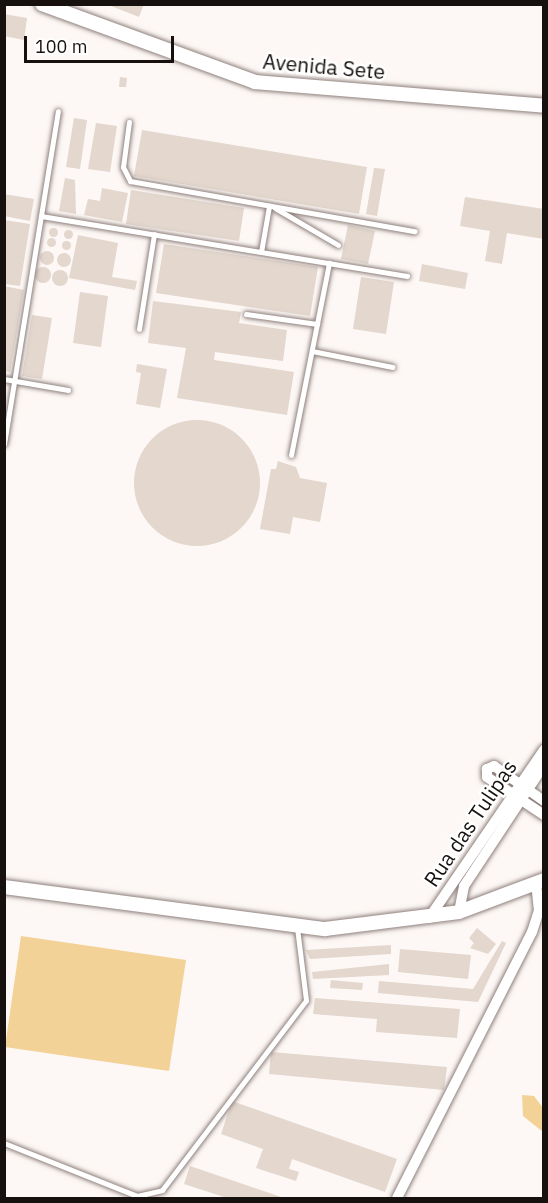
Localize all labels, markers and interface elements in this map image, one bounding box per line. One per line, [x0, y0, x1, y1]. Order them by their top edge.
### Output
scale bar [27, 24, 177, 62]
text: 100 m [35, 35, 87, 58]
street label: Avenida Sete [262, 48, 386, 84]
street label: Rua das Tulipas [418, 755, 522, 891]

